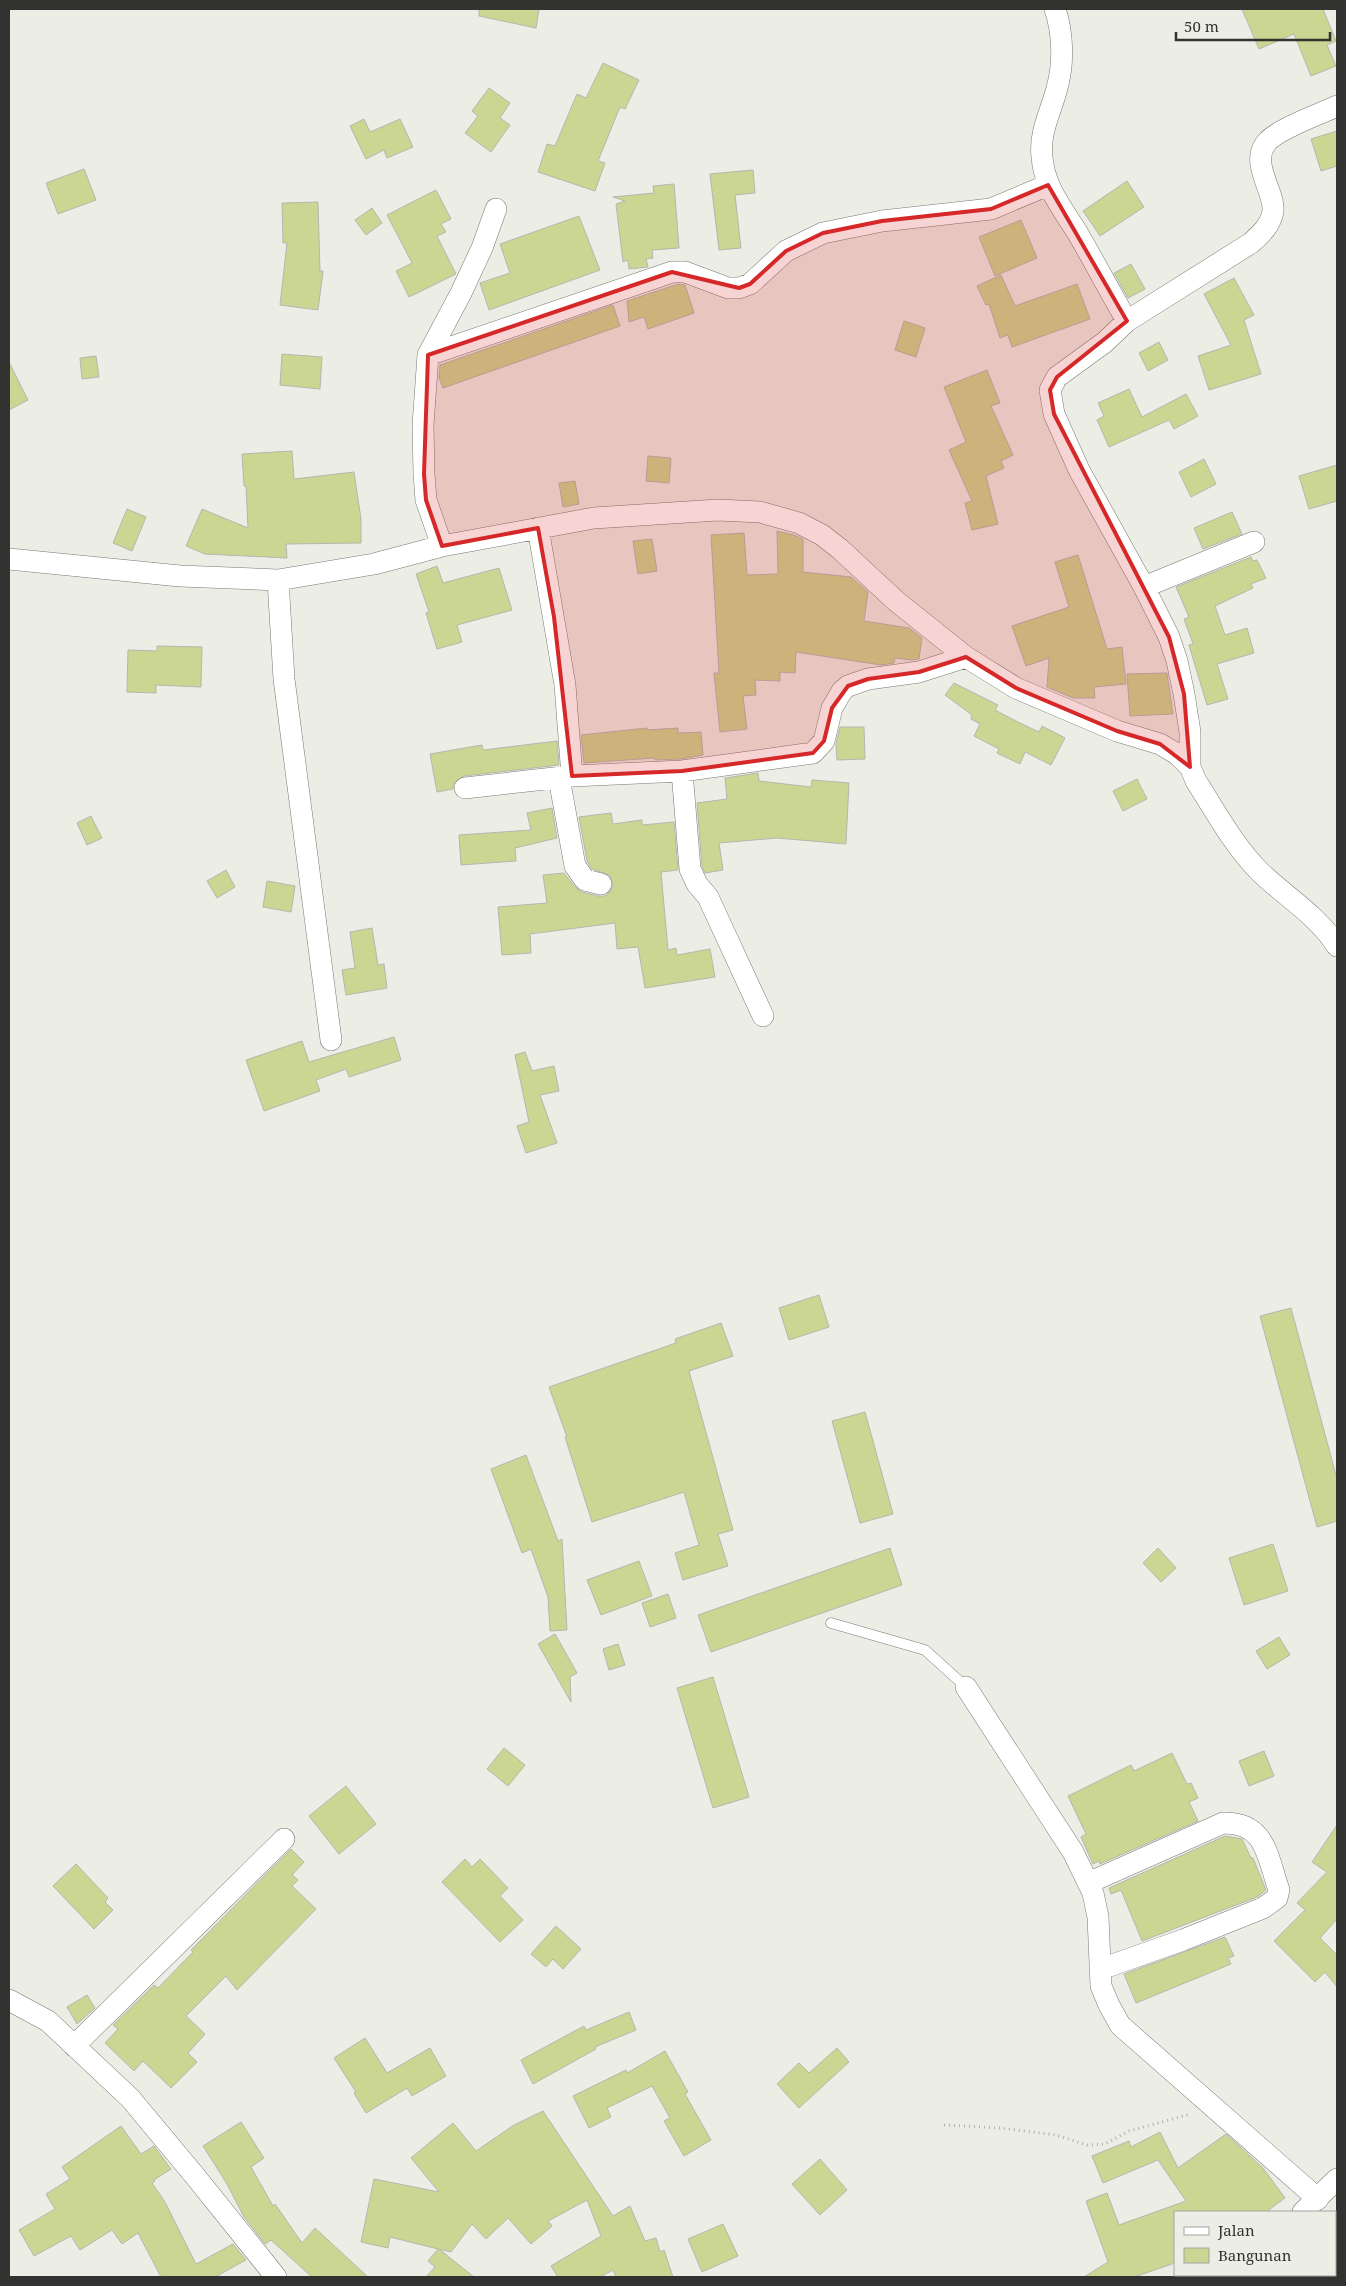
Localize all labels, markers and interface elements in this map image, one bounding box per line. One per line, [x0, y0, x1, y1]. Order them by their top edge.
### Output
scale bar [1176, 10, 1330, 42]
text: 50 m [1184, 16, 1219, 36]
legend [1174, 2211, 1336, 2276]
text: Jalan [1217, 2220, 1255, 2240]
text: Bangunan [1218, 2245, 1292, 2265]

